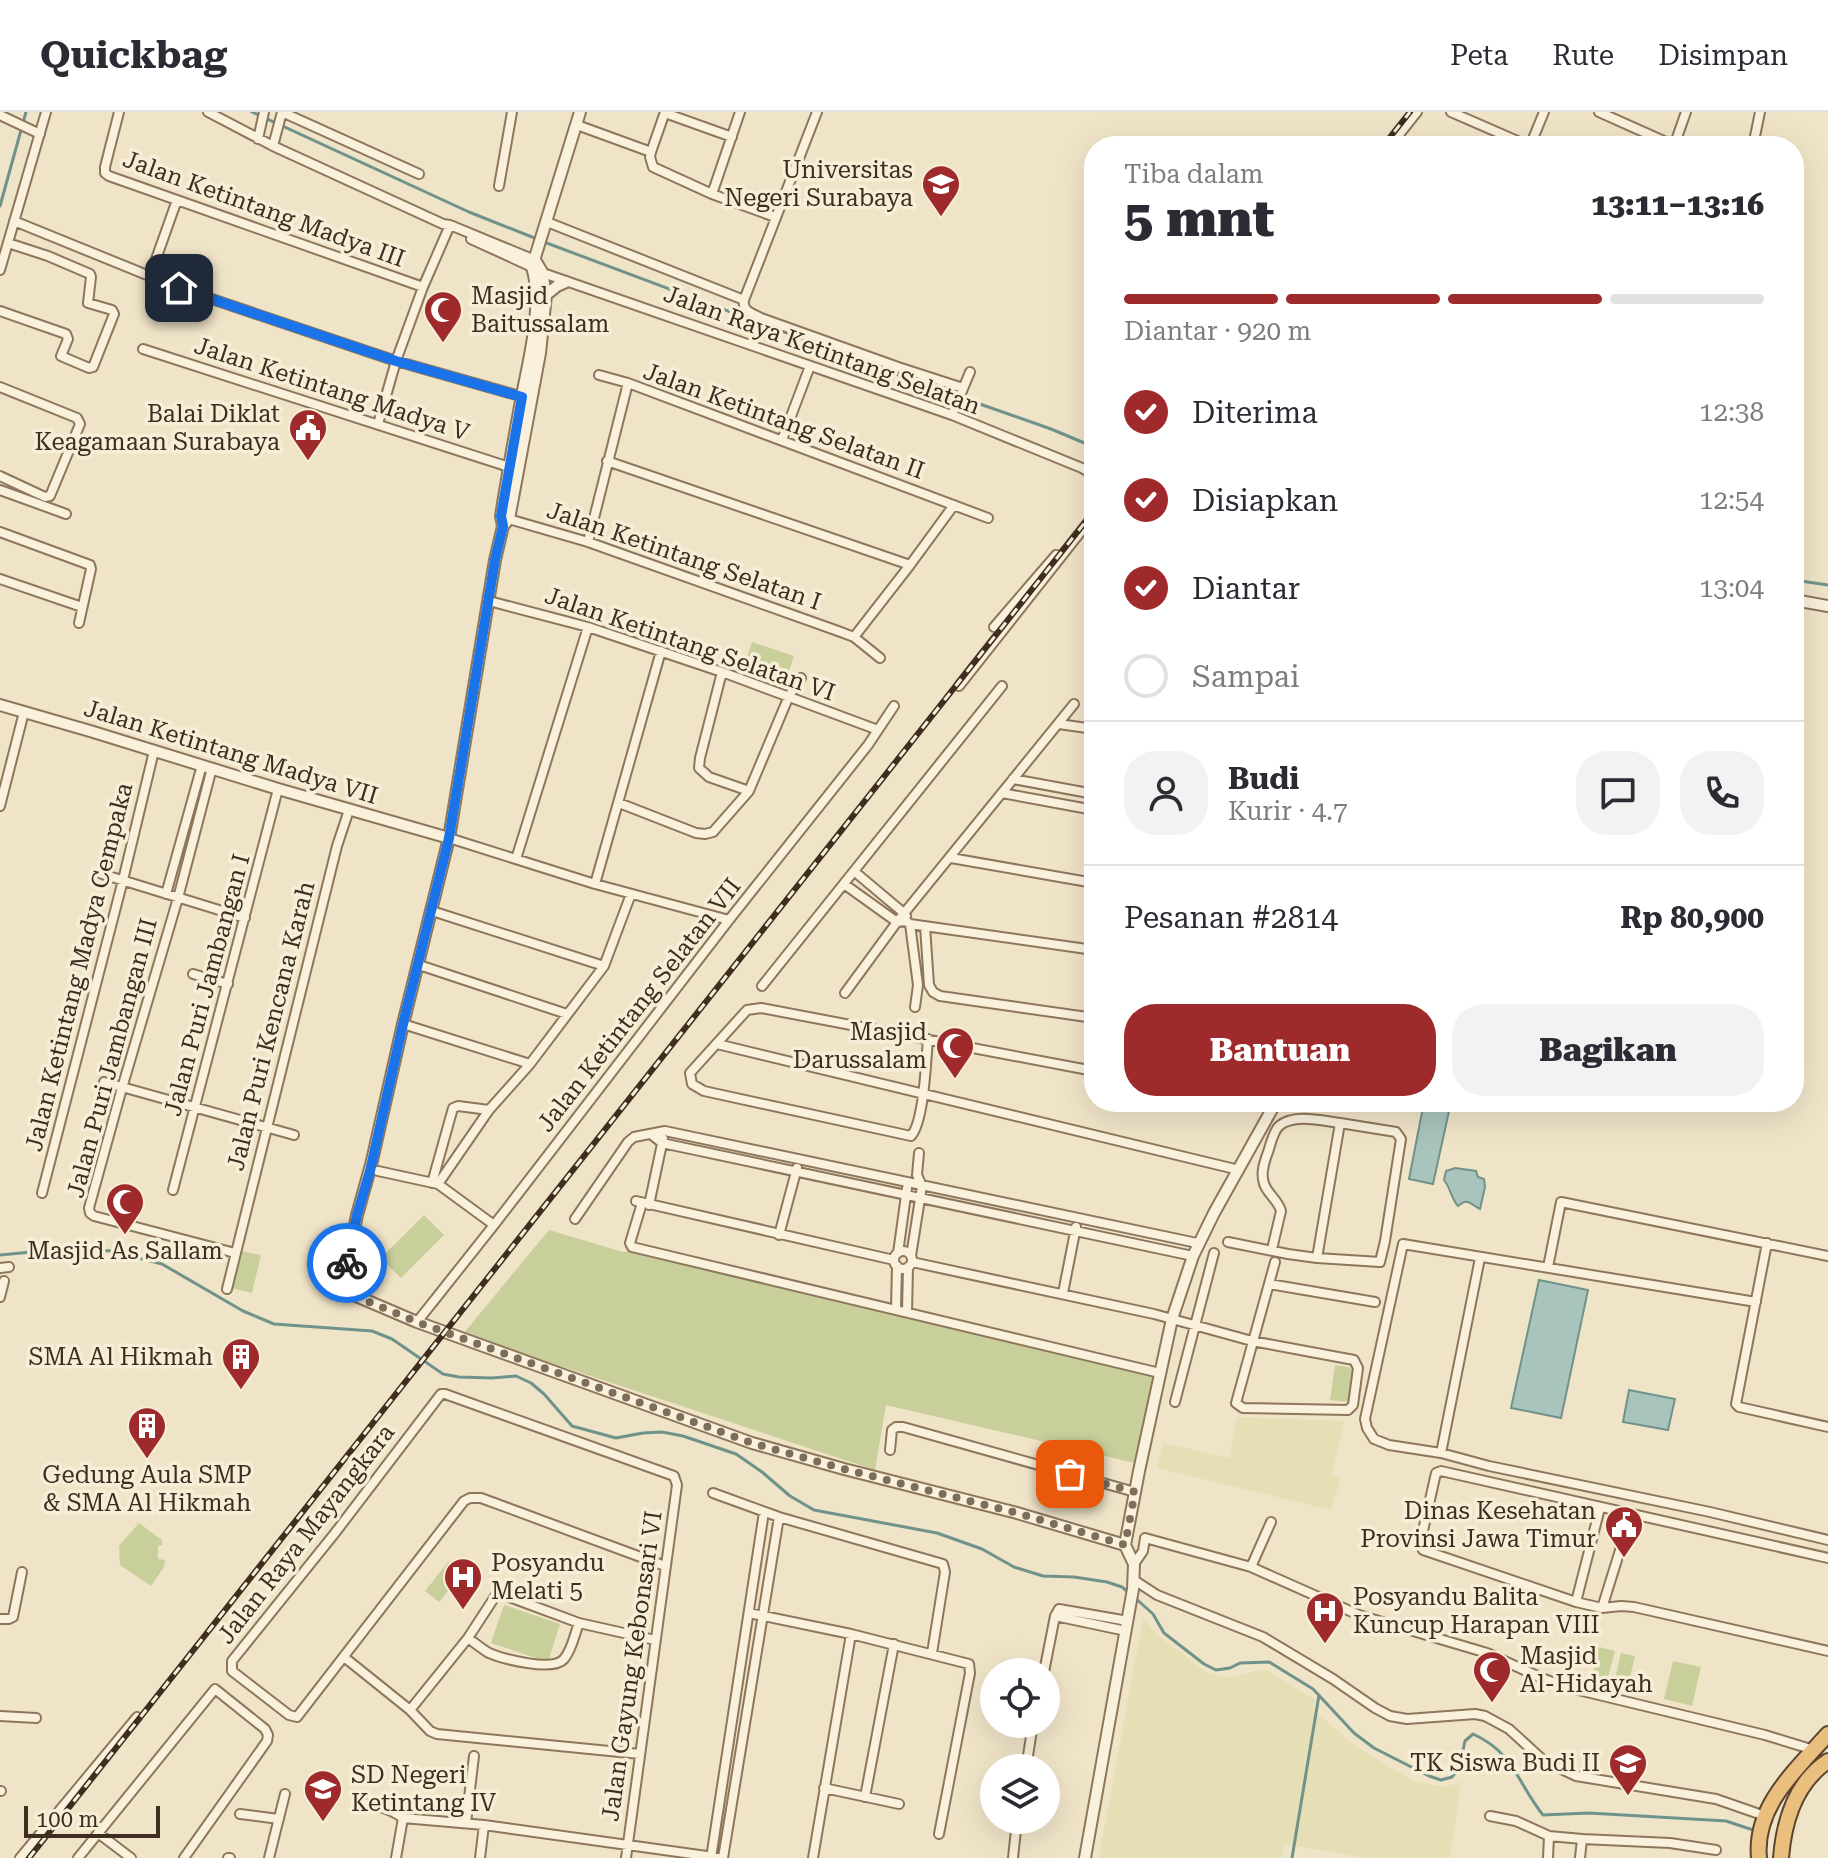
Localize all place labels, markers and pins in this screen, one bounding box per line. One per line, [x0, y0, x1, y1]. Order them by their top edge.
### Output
place label: Universitas Negeri Surabaya [724, 156, 913, 212]
school or university icon: Universitas Negeri Surabaya [920, 163, 962, 218]
pin [145, 254, 213, 322]
place label: Masjid Baitussalam [471, 282, 610, 338]
mosque icon: Masjid Baitussalam [422, 289, 464, 344]
place label: Balai Diklat Keagamaan Surabaya [35, 400, 280, 456]
public building icon: Balai Diklat Keagamaan Surabaya [287, 407, 329, 462]
place label: Masjid Darussalam [793, 1018, 927, 1074]
mosque icon: Masjid Darussalam [934, 1025, 976, 1080]
mosque icon: Masjid As Sallam [104, 1181, 146, 1236]
place label: Masjid As Sallam [27, 1237, 223, 1265]
building icon: SMA Al Hikmah [220, 1336, 262, 1391]
place label: SMA Al Hikmah [28, 1343, 213, 1371]
building icon: Gedung Aula SMP & SMA Al Hikmah [126, 1405, 168, 1460]
pin [1036, 1440, 1104, 1508]
place label: Gedung Aula SMP & SMA Al Hikmah [42, 1461, 252, 1517]
place label: Dinas Kesehatan Provinsi Jawa Timur [1360, 1497, 1596, 1553]
public building icon: Dinas Kesehatan Provinsi Jawa Timur [1603, 1504, 1645, 1559]
place label: Posyandu Melati 5 [491, 1549, 604, 1605]
hospital icon: Posyandu Melati 5 [442, 1556, 484, 1611]
place label: Posyandu Balita Kuncup Harapan VIII [1353, 1583, 1600, 1639]
hospital icon: Posyandu Balita Kuncup Harapan VIII [1304, 1590, 1346, 1645]
place label: Masjid Al-Hidayah [1520, 1642, 1653, 1698]
mosque icon: Masjid Al-Hidayah [1471, 1649, 1513, 1704]
school or university icon: TK Siswa Budi II [1607, 1742, 1649, 1797]
place label: TK Siswa Budi II [1410, 1749, 1600, 1777]
place label: SD Negeri Ketintang IV [351, 1761, 496, 1817]
school or university icon: SD Negeri Ketintang IV [302, 1768, 344, 1823]

